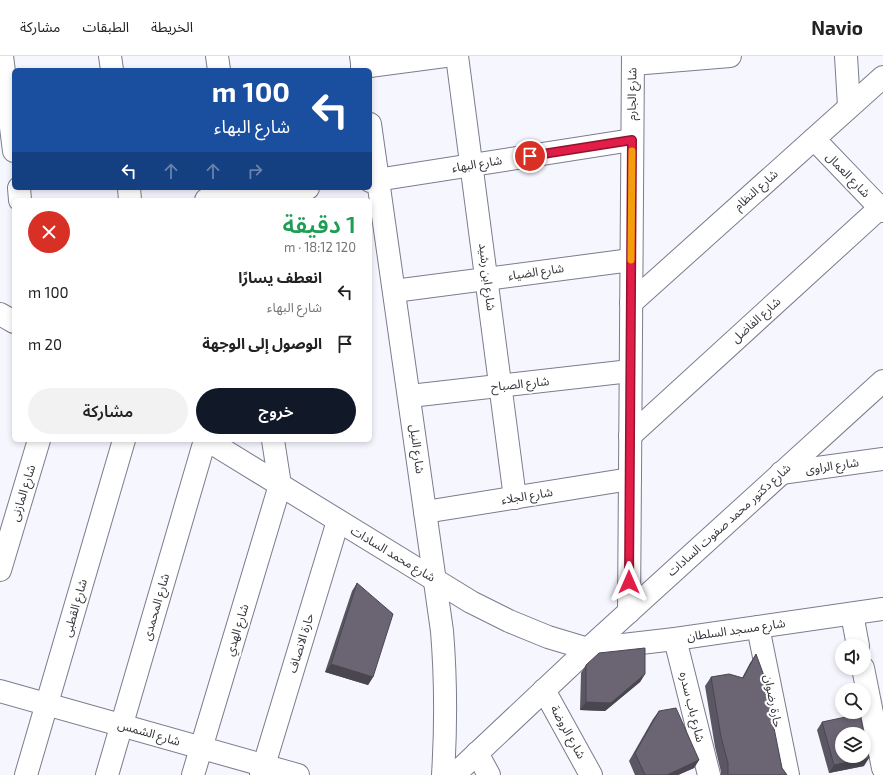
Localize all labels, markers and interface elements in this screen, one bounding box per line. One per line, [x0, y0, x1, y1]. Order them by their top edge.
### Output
text: Navio [811, 16, 863, 39]
text: مشاركة [20, 18, 60, 35]
text: الطبقات [82, 18, 129, 35]
text: الخريطة [151, 18, 193, 35]
street label: شارع الجارم [624, 67, 641, 121]
text: 100 m [212, 74, 290, 108]
icon: left [304, 84, 356, 136]
text: شارع البهاء [214, 115, 290, 137]
pin [513, 139, 547, 173]
icon: arrive [519, 145, 541, 167]
street label: شارع العمال [822, 149, 874, 202]
street label: شارع البهاء [451, 152, 503, 177]
icon: left [118, 160, 140, 182]
icon: ahead [160, 160, 182, 182]
icon: ahead [202, 160, 224, 182]
icon: right [244, 160, 266, 182]
street label: شارع النظام [731, 166, 782, 215]
text: 1 دقيقة [282, 209, 356, 238]
button: close [28, 211, 70, 253]
text: 120 m · 18:12 [284, 239, 356, 255]
street label: شارع ابن رشيد [474, 242, 499, 312]
street label: شارع الضياء [507, 260, 565, 285]
text: انعطف يسارًا [238, 268, 322, 286]
icon: left [334, 281, 356, 303]
text: 100 m [28, 283, 69, 301]
street label: شارع الفاضل [728, 294, 785, 347]
text: شارع البهاء [267, 299, 322, 315]
icon: arrive [334, 333, 356, 355]
text: الوصول إلى الوجهة [202, 334, 322, 352]
text: 20 m [28, 335, 62, 353]
street label: شارع الصباح [490, 373, 550, 396]
button: مشاركة [28, 388, 188, 434]
button: خروج [196, 388, 356, 434]
street label: شارع النيل [405, 424, 428, 475]
street label: شارع الراوى [804, 454, 860, 479]
street label: شارع دكتور محمد صفوت السادات [664, 460, 795, 581]
street label: شارع المازنى [7, 463, 40, 524]
street label: شارع الجلاء [500, 484, 554, 509]
street label: شارع محمد السادات [347, 522, 438, 586]
position arrow [608, 561, 650, 603]
street label: شارع المحمدى [139, 572, 174, 643]
street label: شارع القطبى [59, 577, 92, 639]
street label: شارع الهدي [222, 602, 254, 659]
street label: حارة الانصاف [284, 611, 317, 675]
street label: شارع مسجد السلطان [686, 615, 786, 646]
map controls [835, 639, 871, 763]
button: sound [835, 639, 871, 675]
street label: شارع باب سدره [675, 670, 708, 744]
street label: حارة رضوان [761, 673, 786, 729]
button: search [835, 683, 871, 719]
street label: شارع الروضة [546, 702, 589, 762]
street label: شارع الشمس [116, 716, 182, 751]
button: layers [835, 727, 871, 763]

